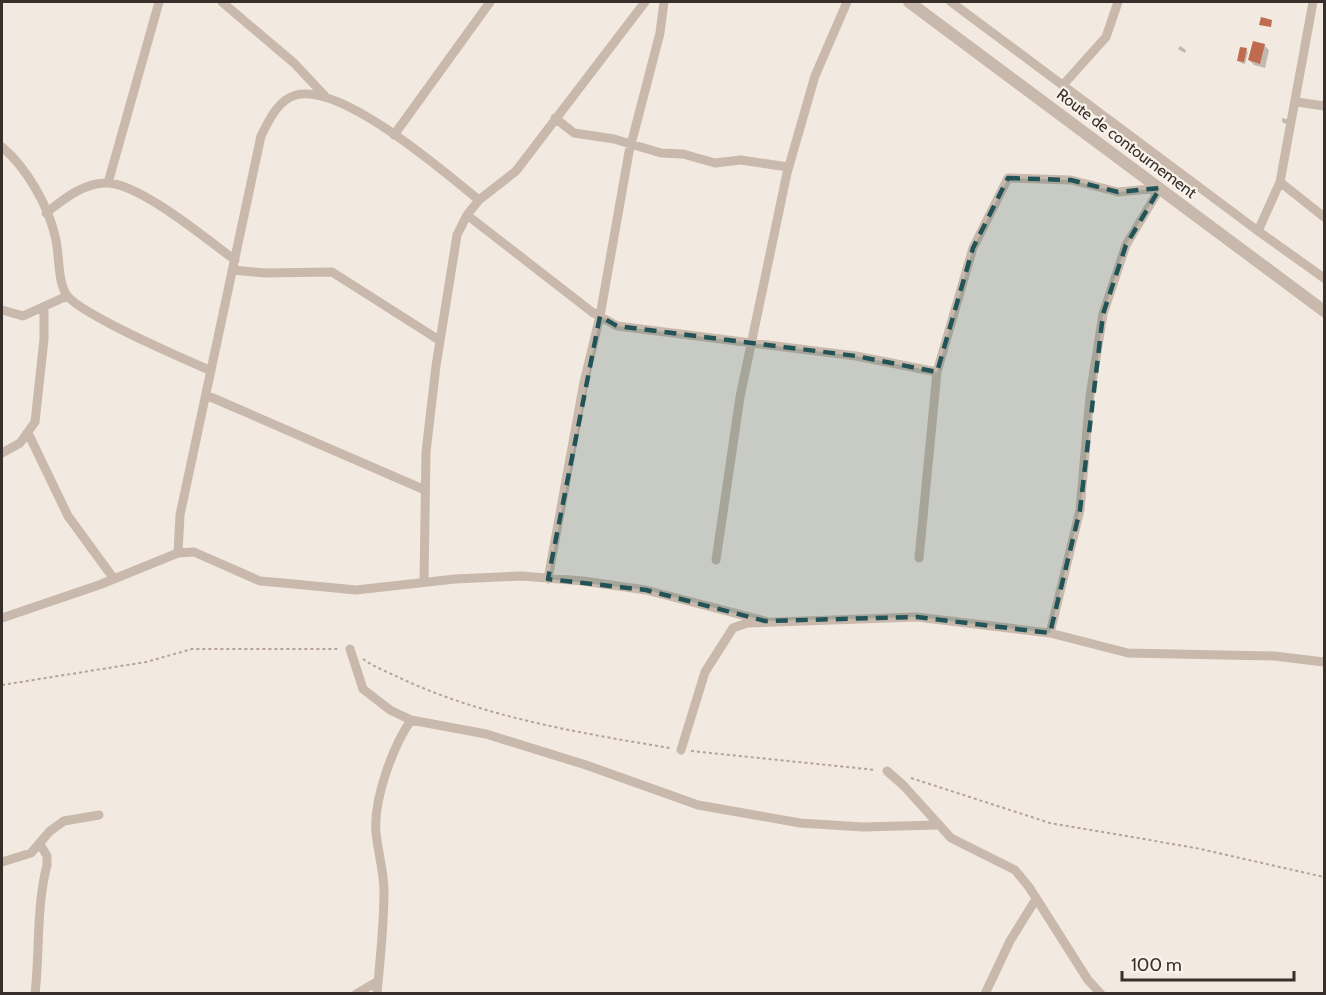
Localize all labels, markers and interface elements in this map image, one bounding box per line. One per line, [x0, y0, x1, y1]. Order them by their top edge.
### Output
street label: Route de contournement [1053, 85, 1201, 203]
scale bar [1122, 944, 1294, 982]
text: 100 m [1131, 954, 1182, 976]

